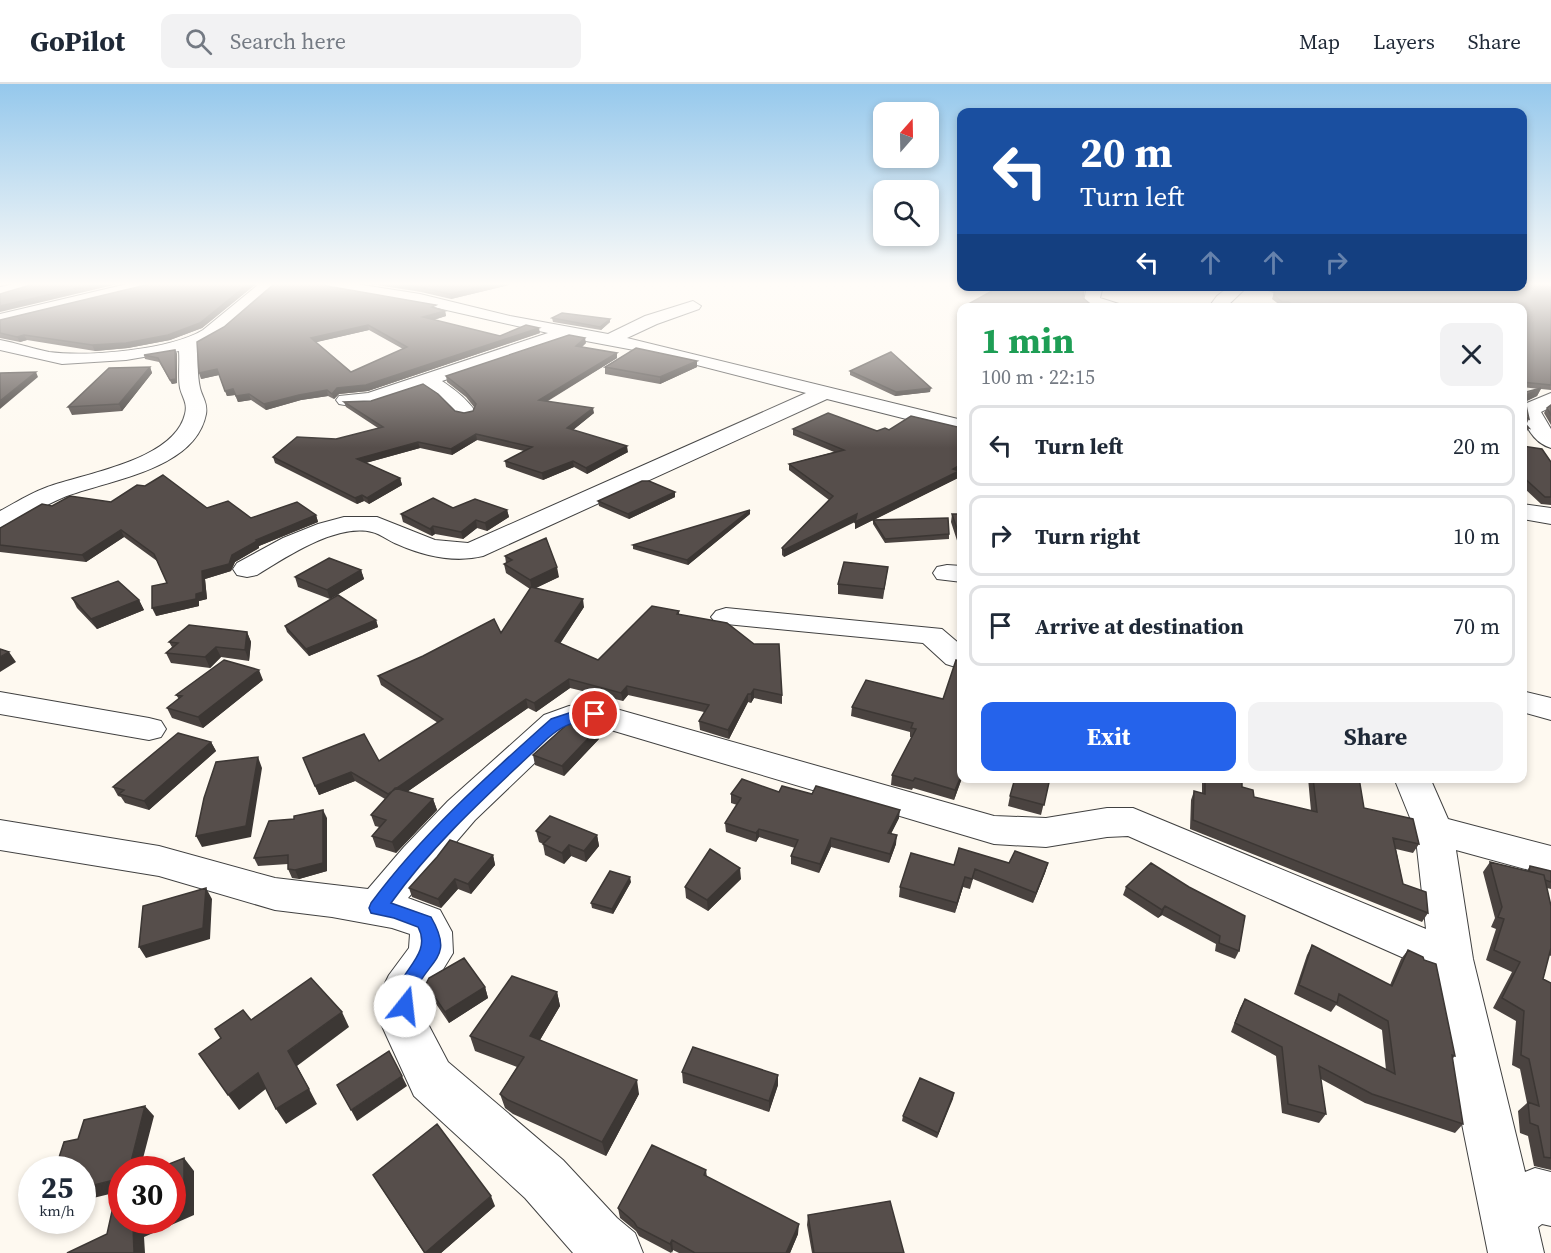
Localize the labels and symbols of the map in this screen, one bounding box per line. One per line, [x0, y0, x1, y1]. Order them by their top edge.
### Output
north arrow [873, 102, 939, 168]
pin [569, 688, 620, 739]
position arrow [373, 974, 437, 1038]
speed limit sign: 30 [108, 1156, 186, 1234]

